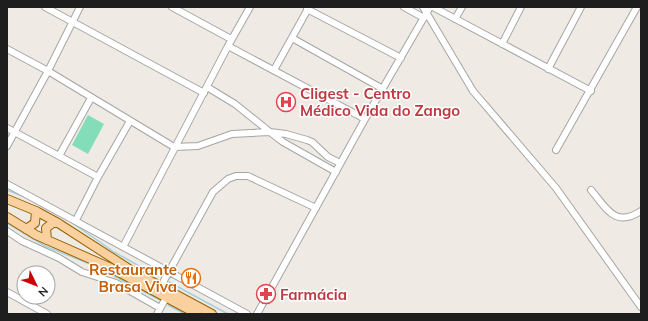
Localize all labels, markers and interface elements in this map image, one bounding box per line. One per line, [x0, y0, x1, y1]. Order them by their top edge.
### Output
place label: Cligest - Centro Médico Vida do Zango [300, 84, 460, 120]
hospital icon: Cligest - Centro Médico Vida do Zango [275, 91, 297, 113]
place label: Restaurante Brasa Viva [89, 260, 177, 296]
north arrow [16, 265, 56, 305]
restaurant icon: Restaurante Brasa Viva [180, 267, 202, 289]
pharmacy icon: Farmácia [255, 283, 277, 305]
text: N [35, 284, 51, 300]
place label: Farmácia [280, 285, 347, 304]

